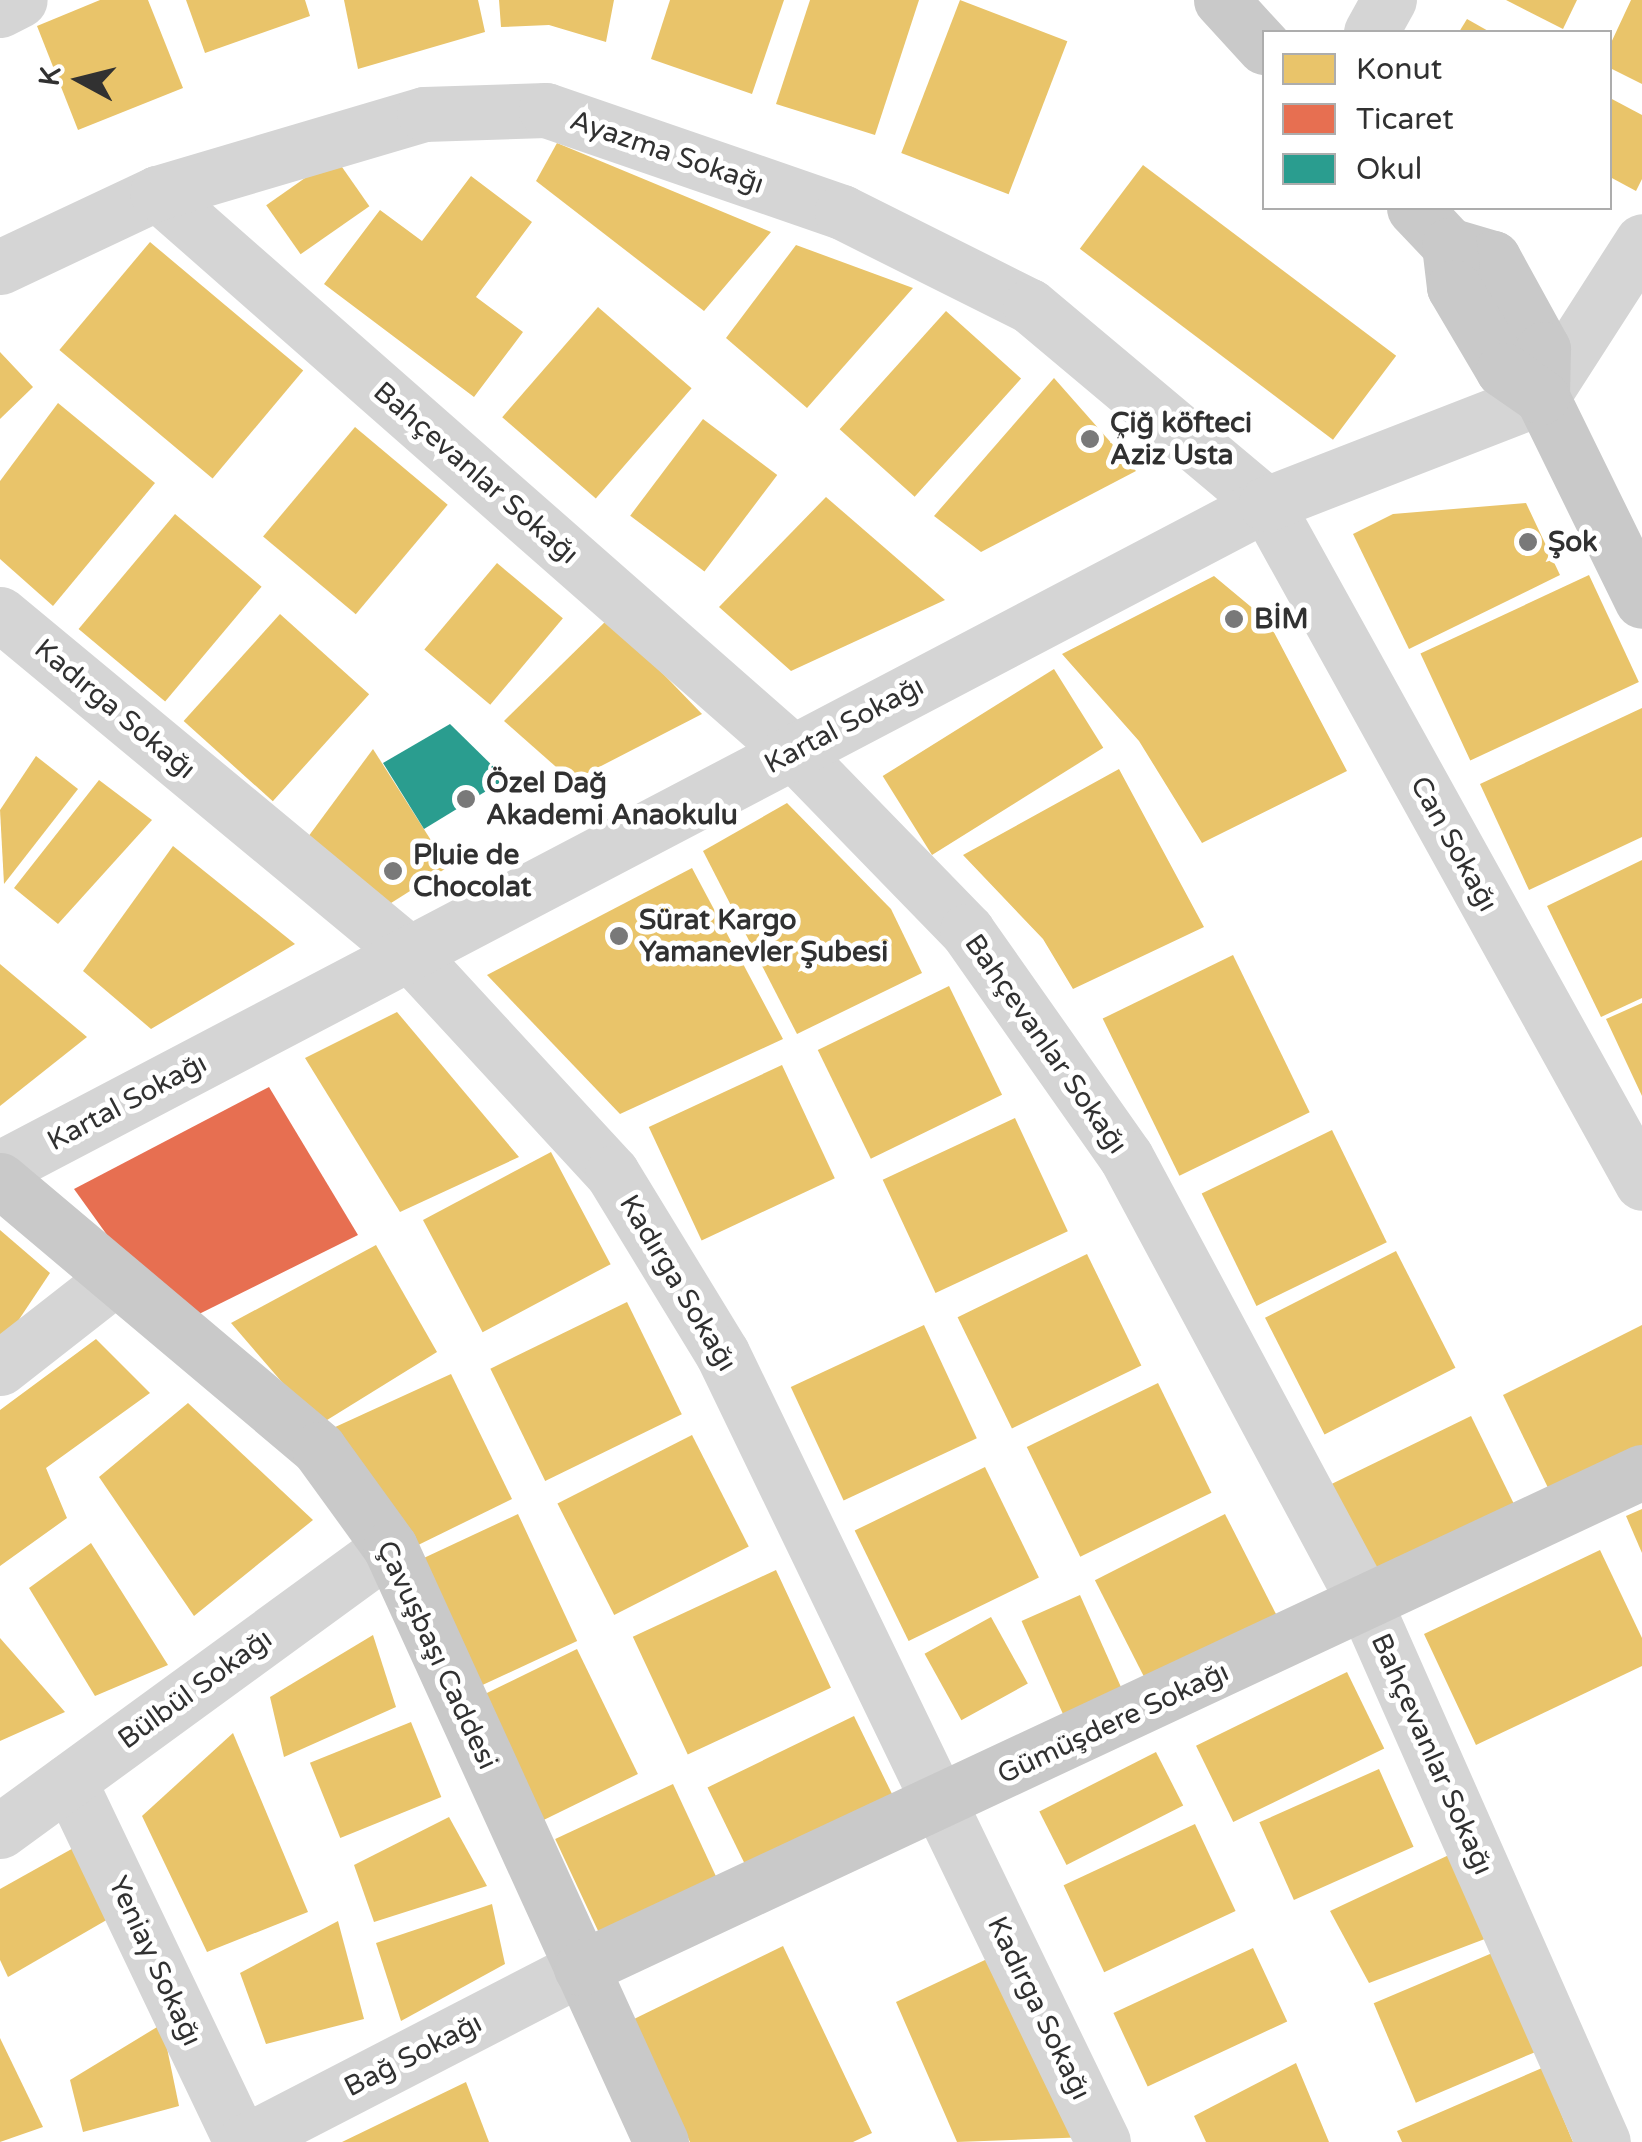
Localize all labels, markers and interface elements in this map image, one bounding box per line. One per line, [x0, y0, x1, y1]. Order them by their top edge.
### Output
north arrow [30, 30, 130, 130]
legend [1262, 30, 1612, 210]
text: Konut [1356, 51, 1442, 88]
text: K [32, 65, 68, 88]
text: Ticaret [1356, 101, 1454, 138]
street label: Ayazma Sokağı [566, 103, 768, 201]
text: Okul [1356, 151, 1422, 188]
street label: Bahçevanlar Sokağı [367, 375, 585, 571]
place label: Çiğ köfteci Aziz Usta [1110, 406, 1252, 472]
marker: Çiğ köfteci Aziz Usta [1079, 428, 1101, 450]
place label: Şok [1548, 525, 1598, 559]
marker: Şok [1517, 531, 1539, 553]
place label: BİM [1254, 602, 1308, 636]
marker: BİM [1223, 608, 1245, 630]
street label: Kadırga Sokağı [28, 632, 202, 786]
street label: Kartal Sokağı [759, 669, 929, 781]
place label: Özel Dağ Akademi Anaokulu [486, 766, 738, 832]
street label: Can Sokağı [1403, 771, 1505, 917]
marker: Özel Dağ Akademi Anaokulu [455, 788, 477, 810]
place label: Pluie de Chocolat [413, 838, 531, 904]
marker: Pluie de Chocolat [382, 860, 404, 882]
place label: Sürat Kargo Yamanevler Şubesi [639, 903, 888, 969]
marker: Sürat Kargo Yamanevler Şubesi [608, 925, 630, 947]
street label: Bahçevanlar Sokağı [958, 928, 1134, 1160]
street label: Kartal Sokağı [42, 1046, 212, 1158]
street label: Kadırga Sokağı [612, 1189, 744, 1377]
street label: Çavuşbaşı Caddesi [369, 1535, 505, 1775]
street label: Bülbül Sokağı [112, 1622, 278, 1756]
street label: Bahçevanlar Sokağı [1364, 1628, 1500, 1880]
street label: Gümüşdere Sokağı [992, 1655, 1234, 1791]
street label: Yeniay Sokağı [101, 1871, 209, 2051]
street label: Kadırga Sokağı [980, 1911, 1098, 2105]
street label: Bağ Sokağı [339, 2006, 487, 2104]

